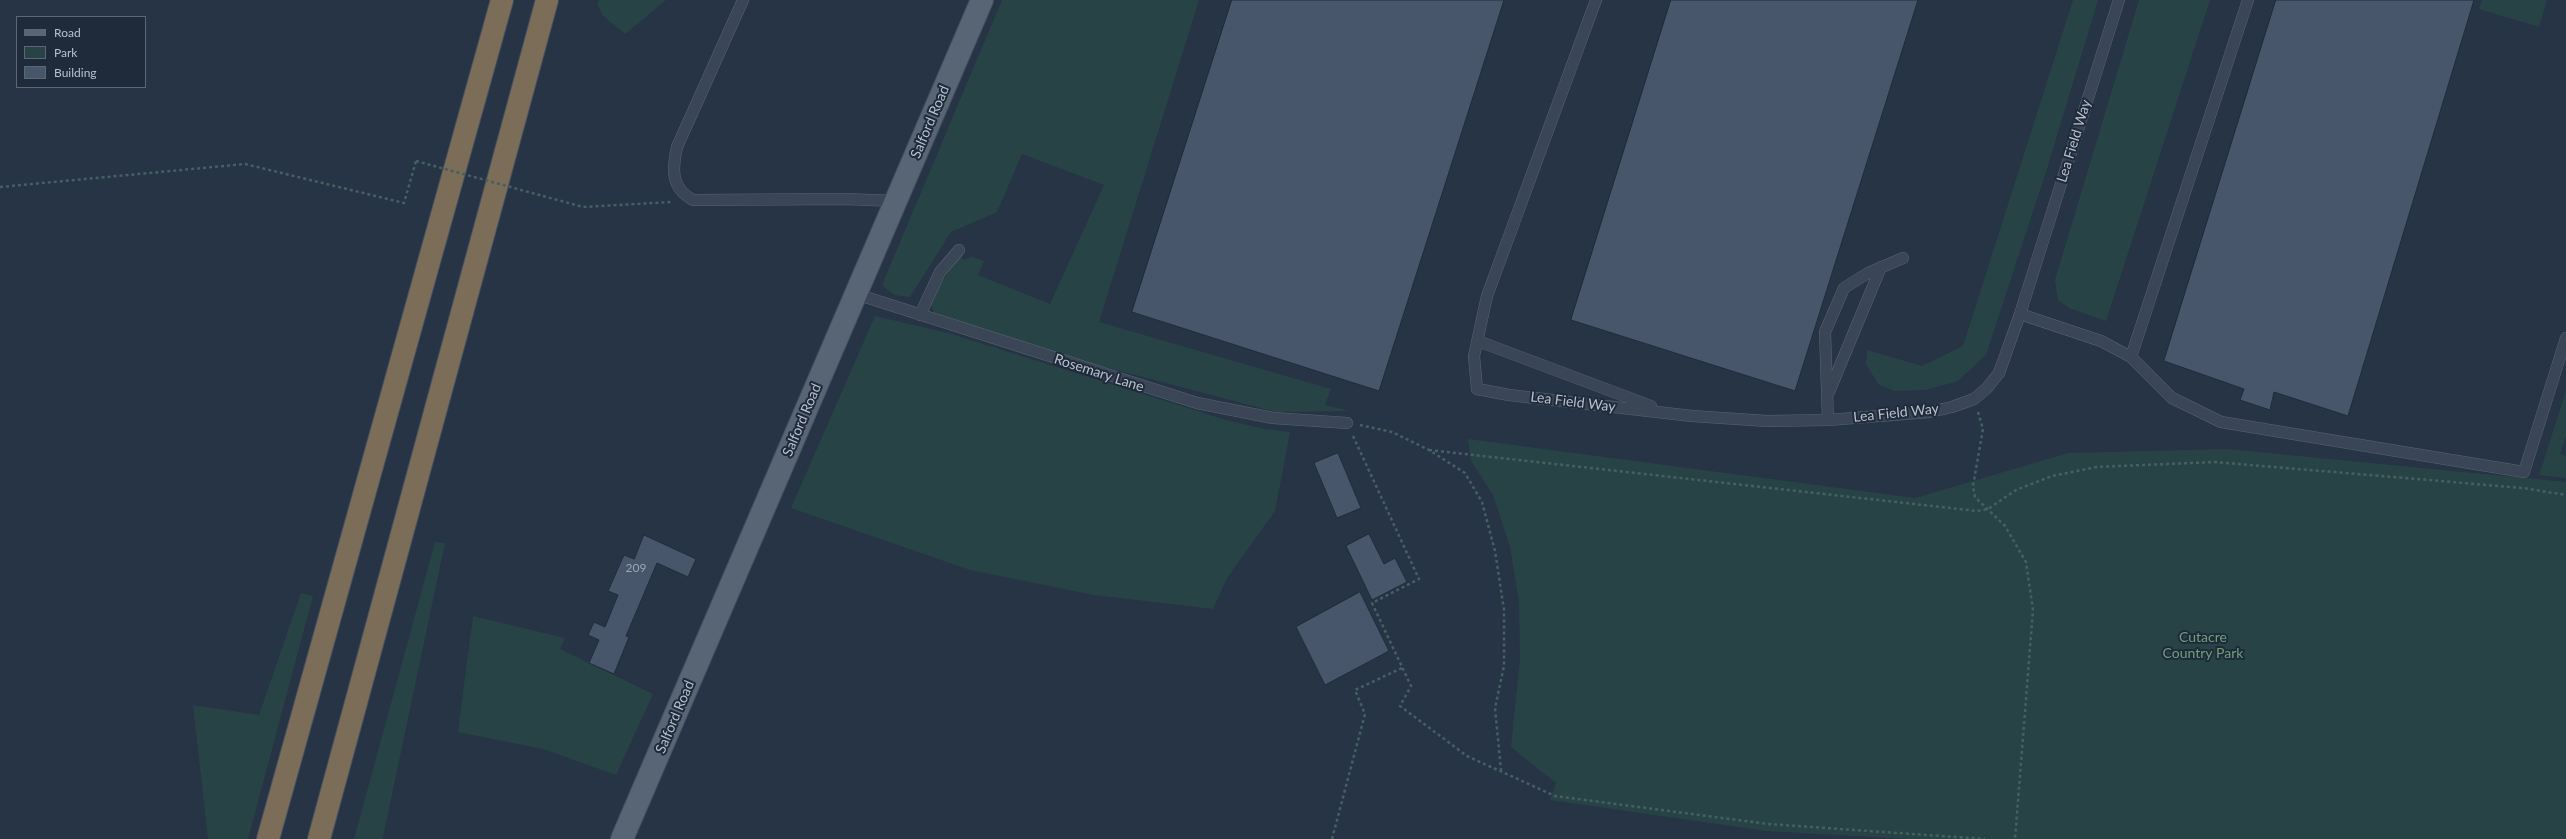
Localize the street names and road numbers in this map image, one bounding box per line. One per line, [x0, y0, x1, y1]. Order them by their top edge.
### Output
street label: Salford Road [907, 83, 953, 161]
street label: Lea Field Way [2053, 98, 2095, 184]
street label: Rosemary Lane [1052, 351, 1146, 395]
street label: Salford Road [779, 381, 825, 459]
street label: Lea Field Way [1529, 388, 1617, 416]
street label: Lea Field Way [1853, 400, 1939, 426]
street label: Salford Road [652, 678, 698, 756]

